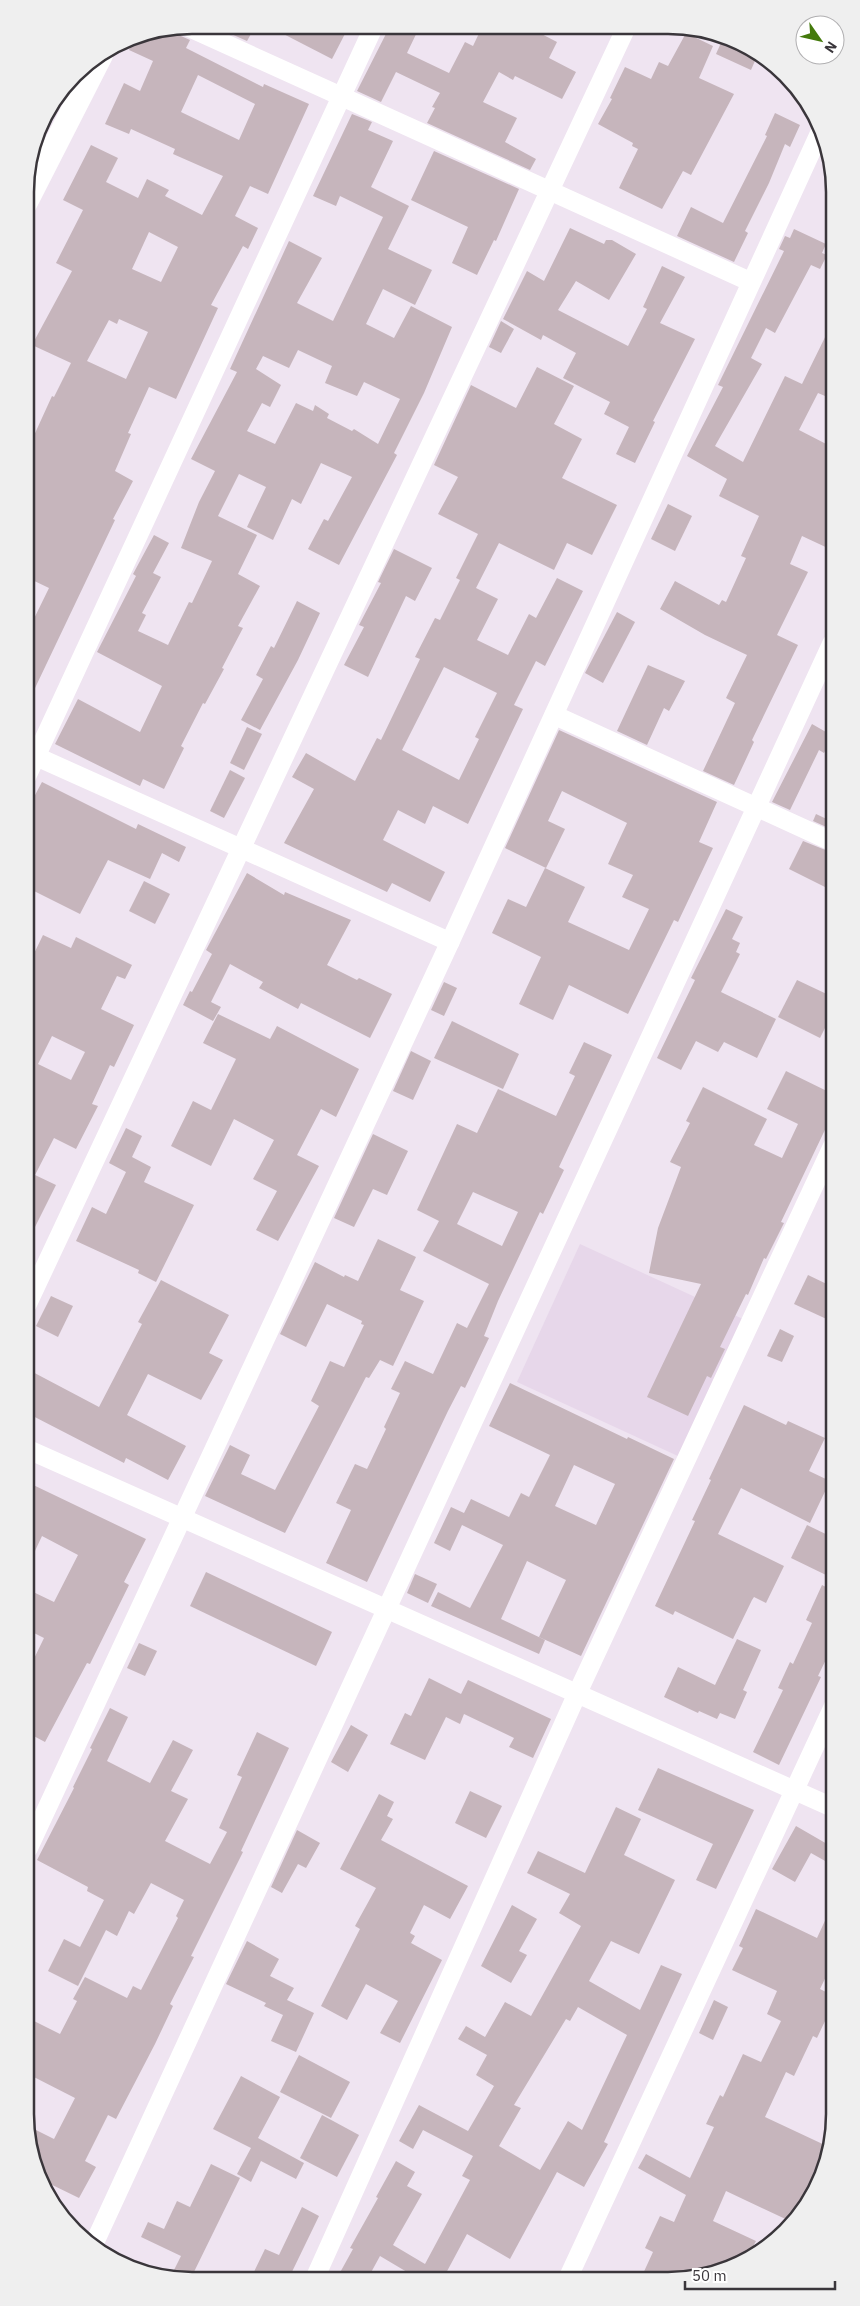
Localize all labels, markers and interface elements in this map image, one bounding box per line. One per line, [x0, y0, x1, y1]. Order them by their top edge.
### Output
north arrow [795, 15, 845, 65]
text: N [820, 38, 841, 57]
scale bar [685, 2258, 835, 2290]
text: 50 m [692, 2266, 727, 2285]

